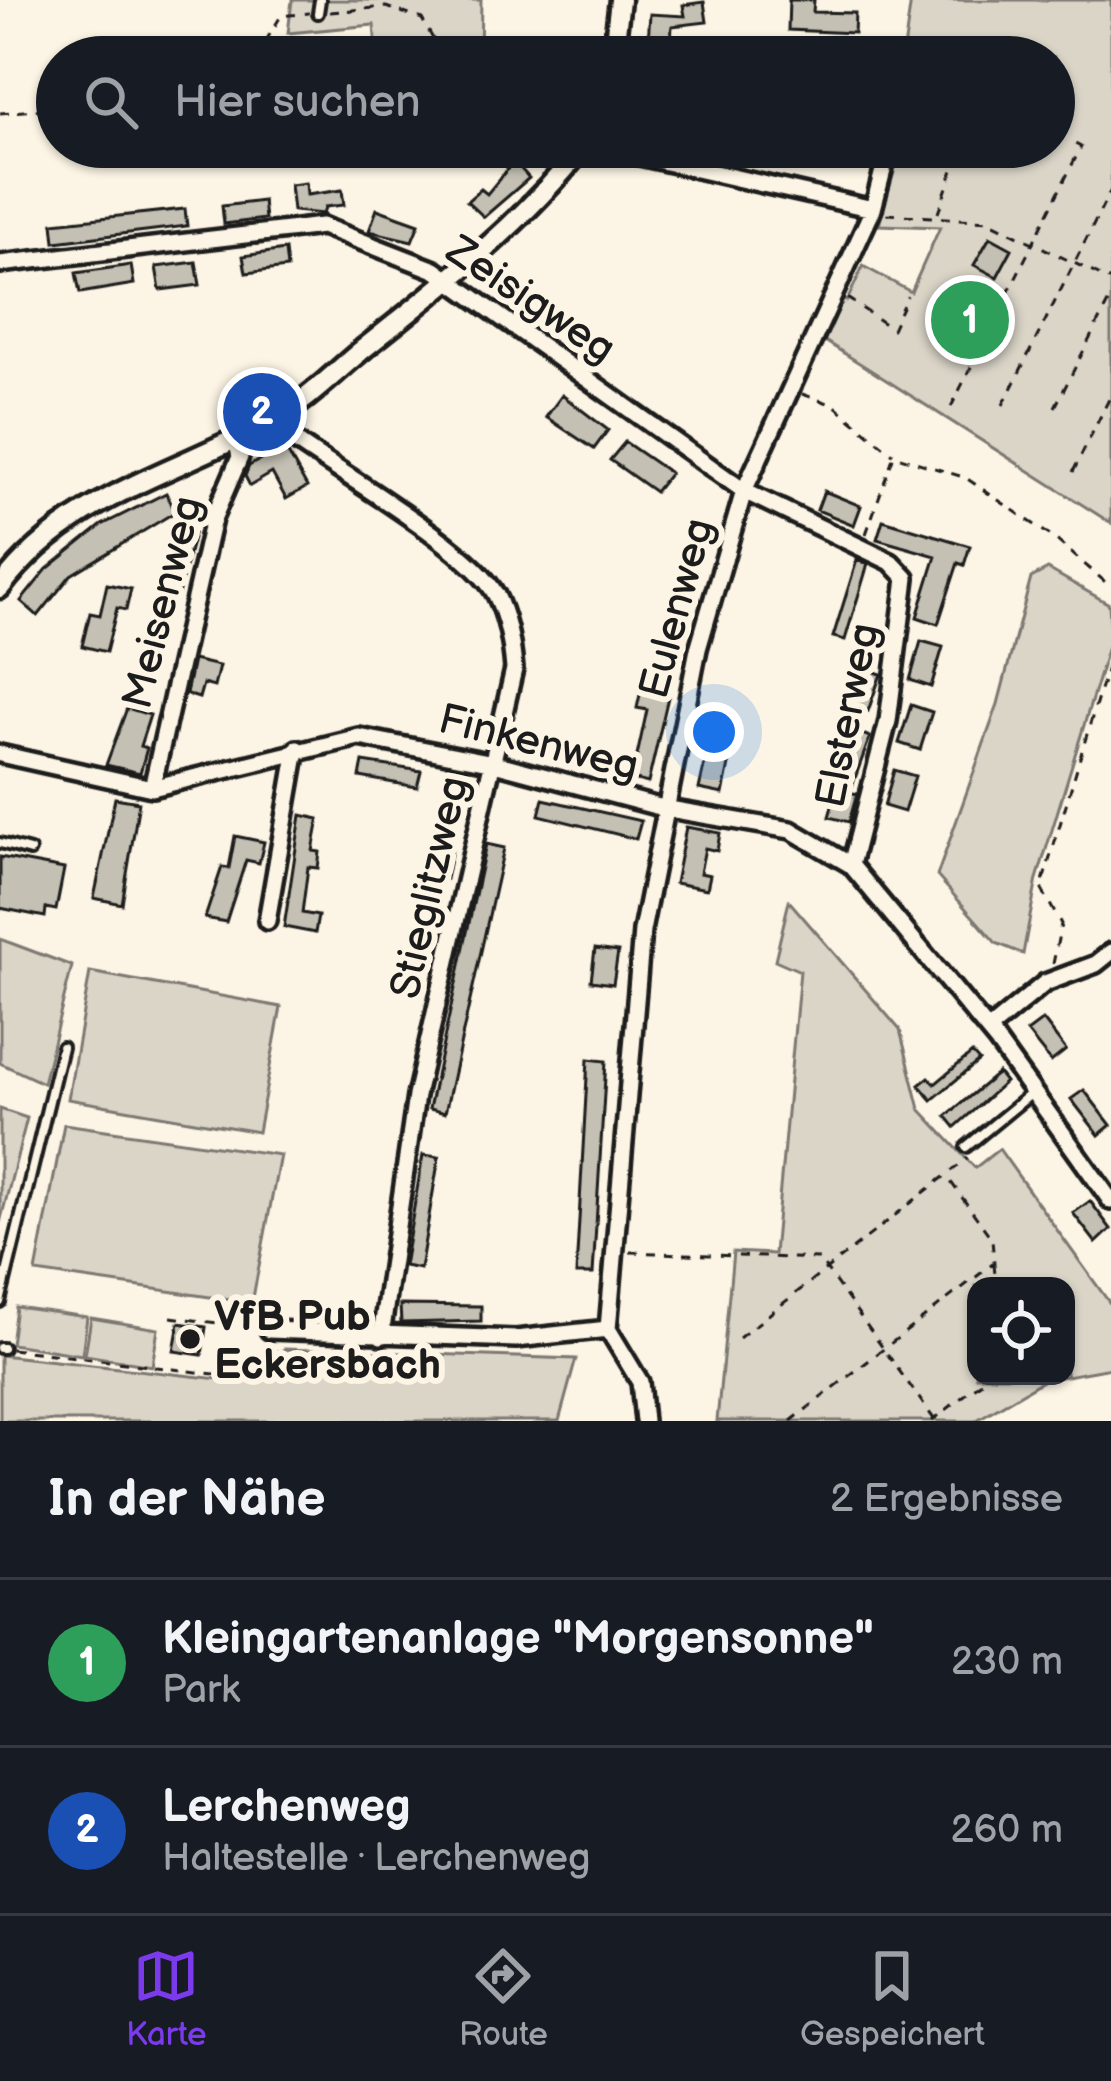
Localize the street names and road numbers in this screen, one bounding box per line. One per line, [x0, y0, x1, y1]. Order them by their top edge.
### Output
street label: Zeisigweg [436, 225, 625, 375]
street label: Meisenweg [112, 491, 214, 714]
street label: Eulenweg [629, 513, 726, 704]
street label: Elsterweg [806, 619, 891, 812]
street label: Finkenweg [433, 694, 643, 793]
street label: Stieglitzweg [380, 771, 481, 1004]

